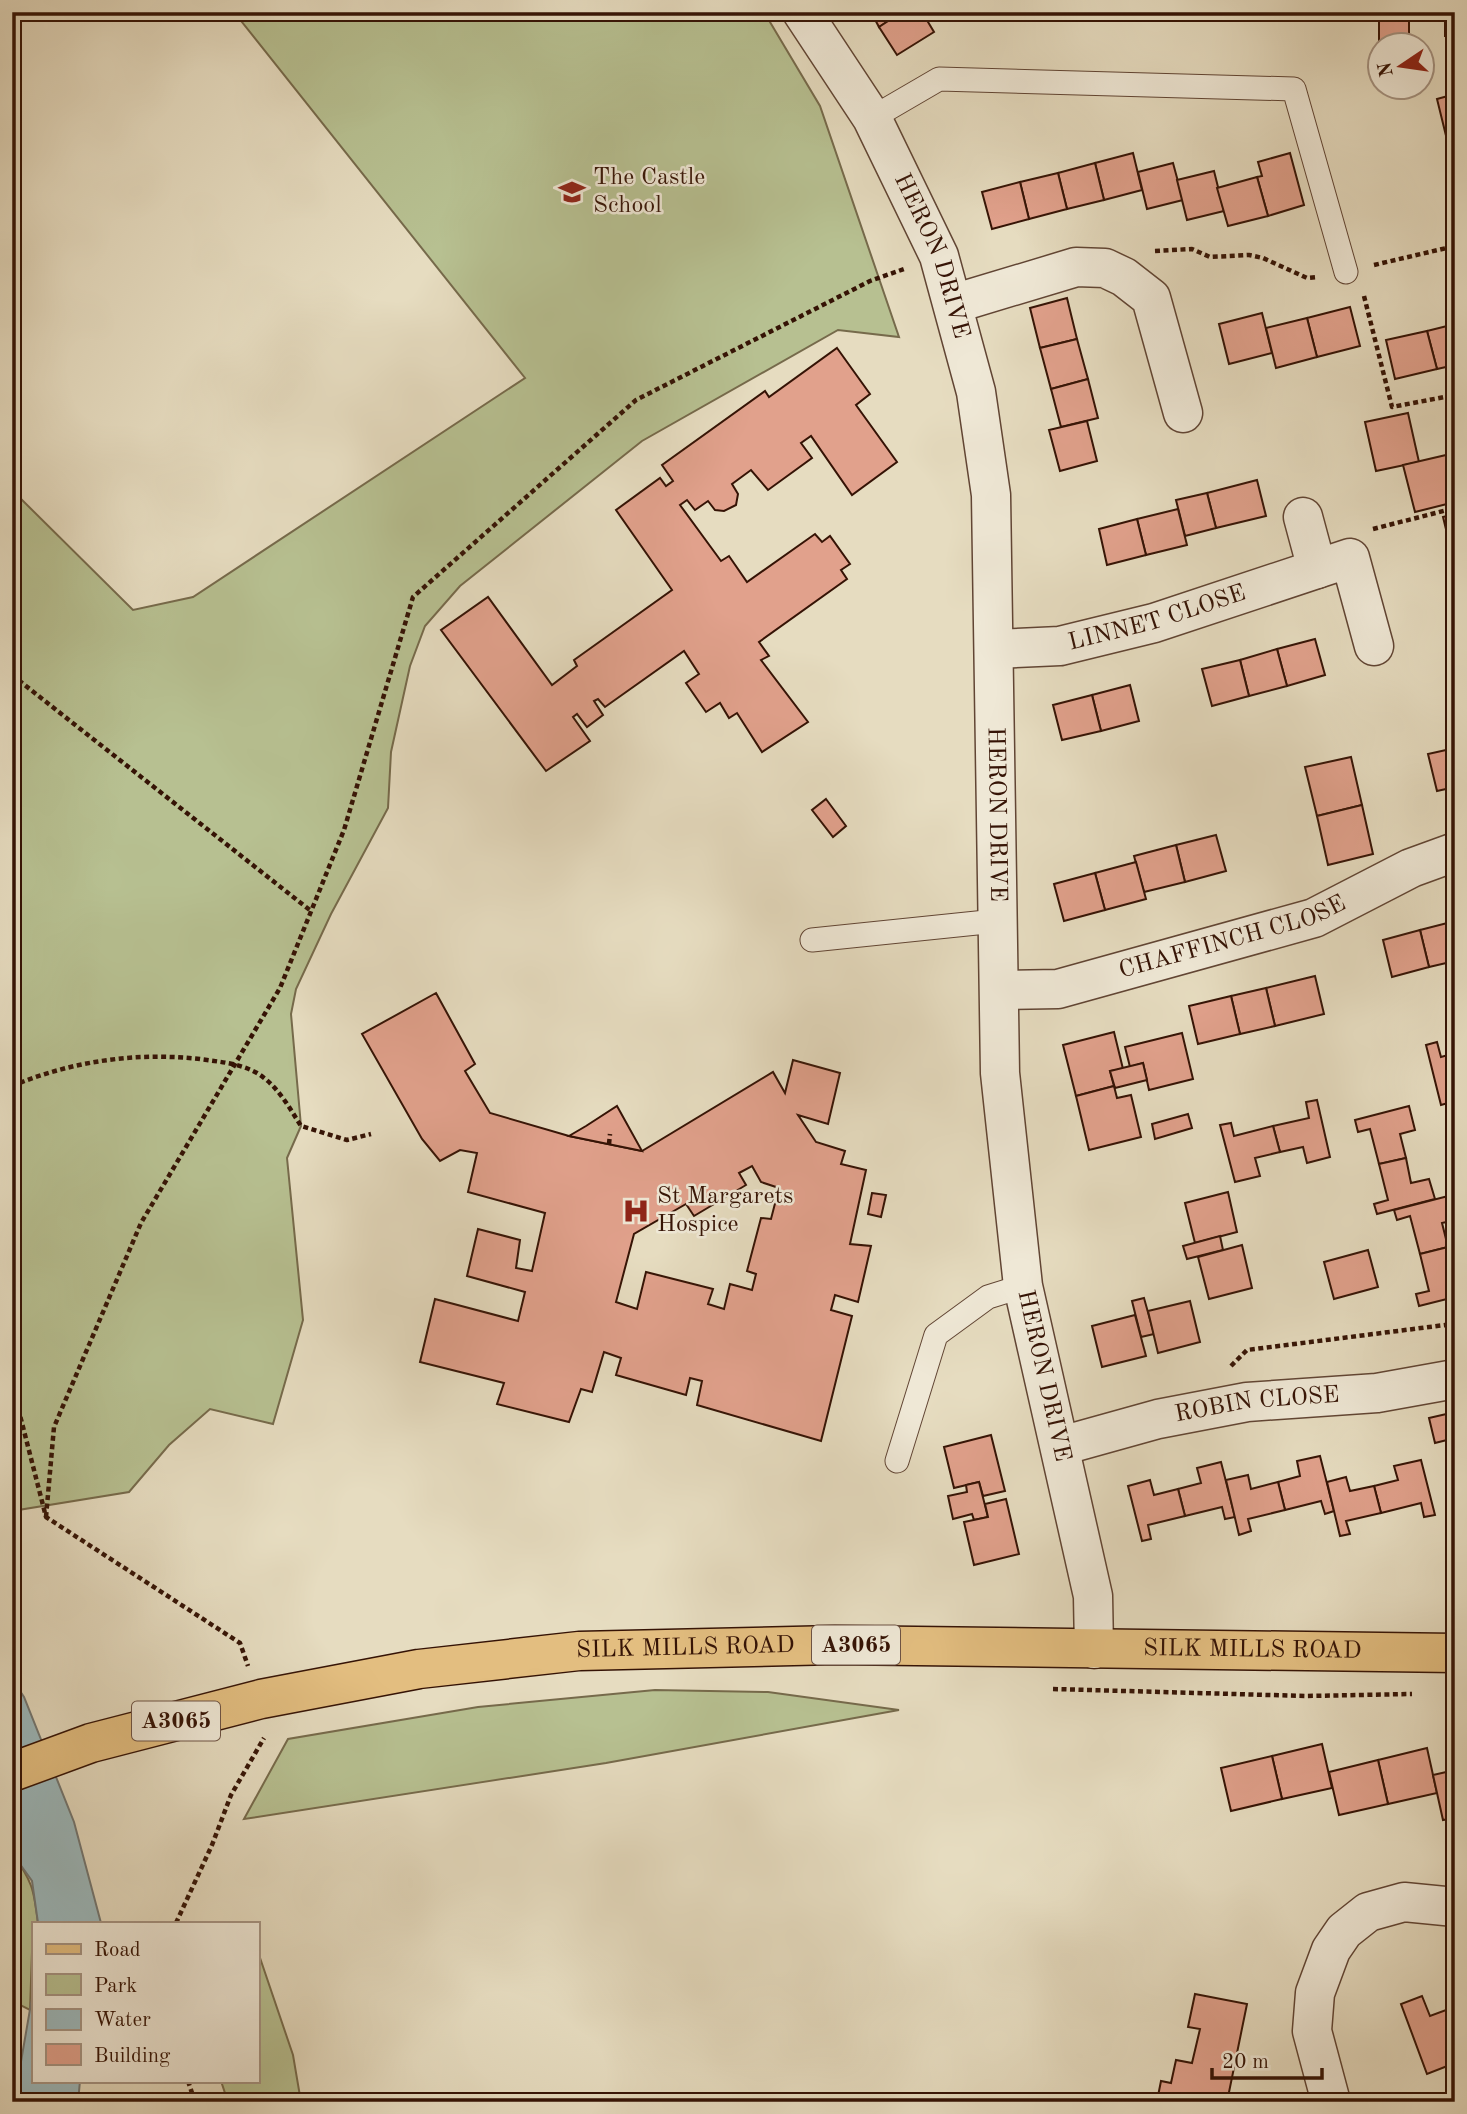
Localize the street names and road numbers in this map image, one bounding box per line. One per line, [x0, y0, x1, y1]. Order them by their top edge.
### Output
street label: HERON DRIVE [889, 170, 973, 341]
street label: LINNET CLOSE [1066, 581, 1249, 655]
street label: HERON DRIVE [983, 727, 1009, 902]
street label: CHAFFINCH CLOSE [1116, 892, 1350, 983]
street label: HERON DRIVE [1012, 1288, 1074, 1464]
street label: ROBIN CLOSE [1173, 1384, 1340, 1428]
road number: A3065 [812, 1626, 900, 1664]
street label: SILK MILLS ROAD [576, 1634, 795, 1663]
street label: SILK MILLS ROAD [1143, 1637, 1362, 1664]
road number: A3065 [132, 1702, 220, 1740]

